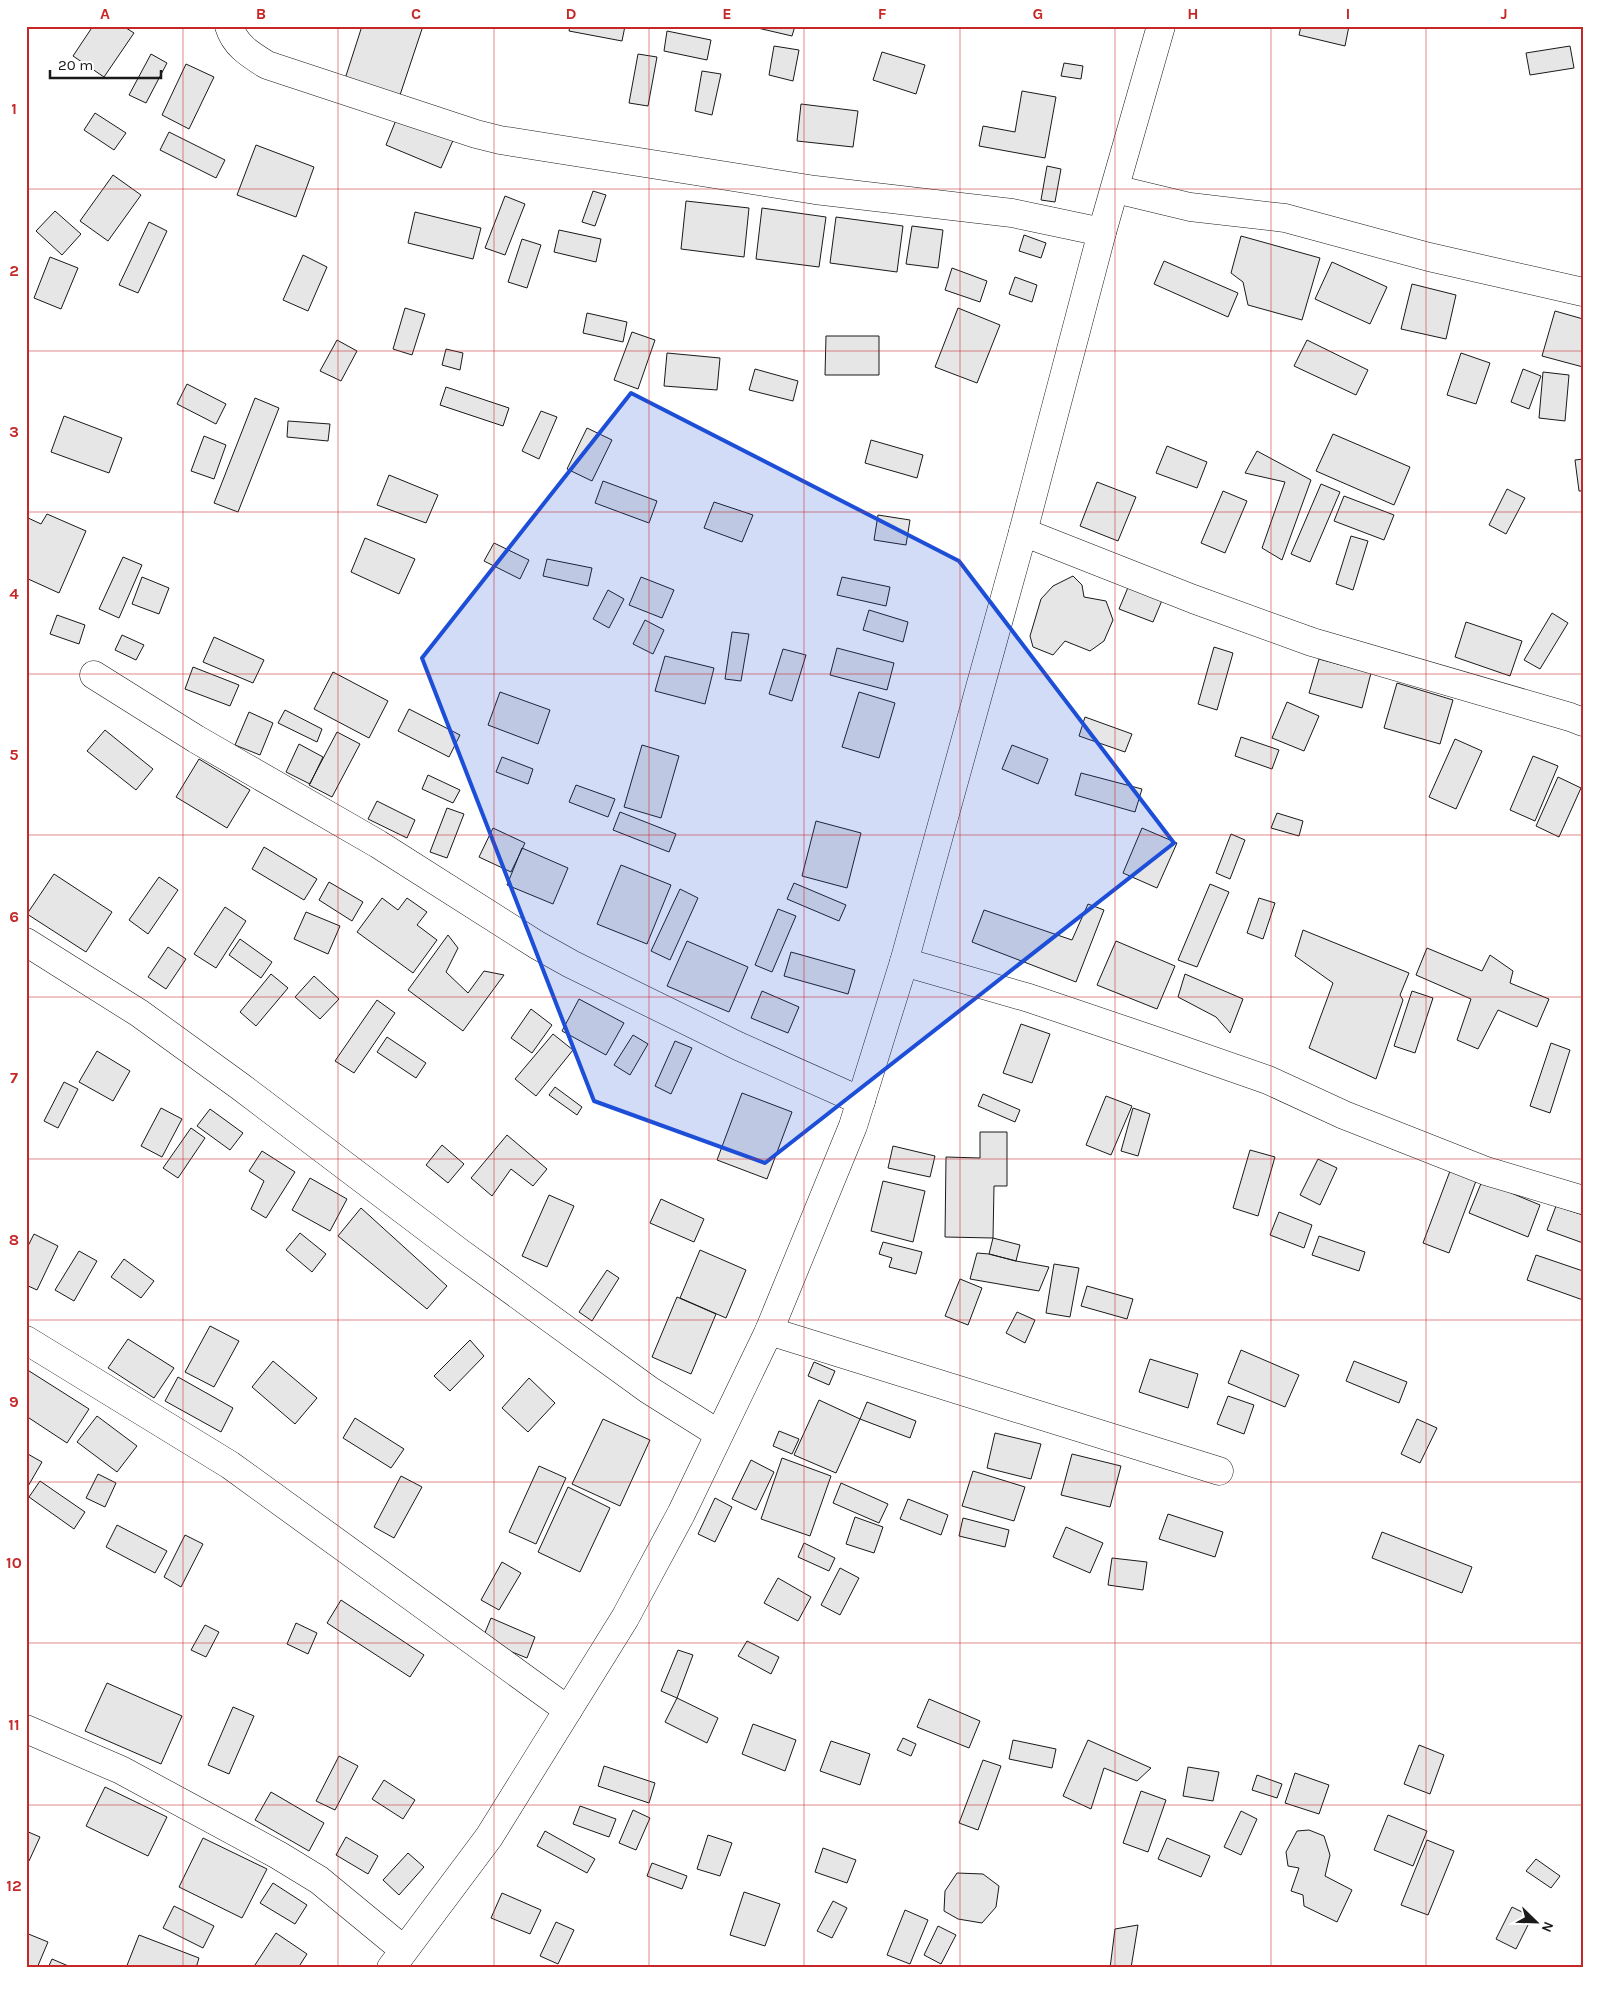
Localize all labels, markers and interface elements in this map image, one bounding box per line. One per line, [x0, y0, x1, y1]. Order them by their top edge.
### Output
text: A [100, 4, 110, 23]
text: B [256, 4, 266, 23]
text: C [411, 4, 421, 23]
text: D [566, 4, 577, 23]
text: E [722, 4, 732, 23]
text: F [878, 4, 887, 23]
text: G [1033, 4, 1043, 23]
text: H [1187, 4, 1199, 23]
text: I [1346, 4, 1350, 23]
text: J [1500, 4, 1508, 23]
scale bar [50, 48, 161, 80]
text: 20 m [58, 56, 93, 74]
text: 1 [11, 99, 17, 118]
text: 2 [9, 261, 19, 280]
text: 3 [9, 422, 19, 441]
text: 4 [9, 584, 19, 603]
text: 5 [9, 745, 19, 764]
text: 6 [9, 907, 19, 926]
text: 7 [10, 1068, 18, 1087]
text: 8 [9, 1230, 19, 1249]
text: 9 [9, 1392, 19, 1411]
text: 10 [6, 1553, 22, 1572]
text: 11 [8, 1715, 20, 1734]
text: 12 [6, 1876, 22, 1895]
north arrow [1512, 1896, 1562, 1946]
text: N [1538, 1919, 1557, 1935]

